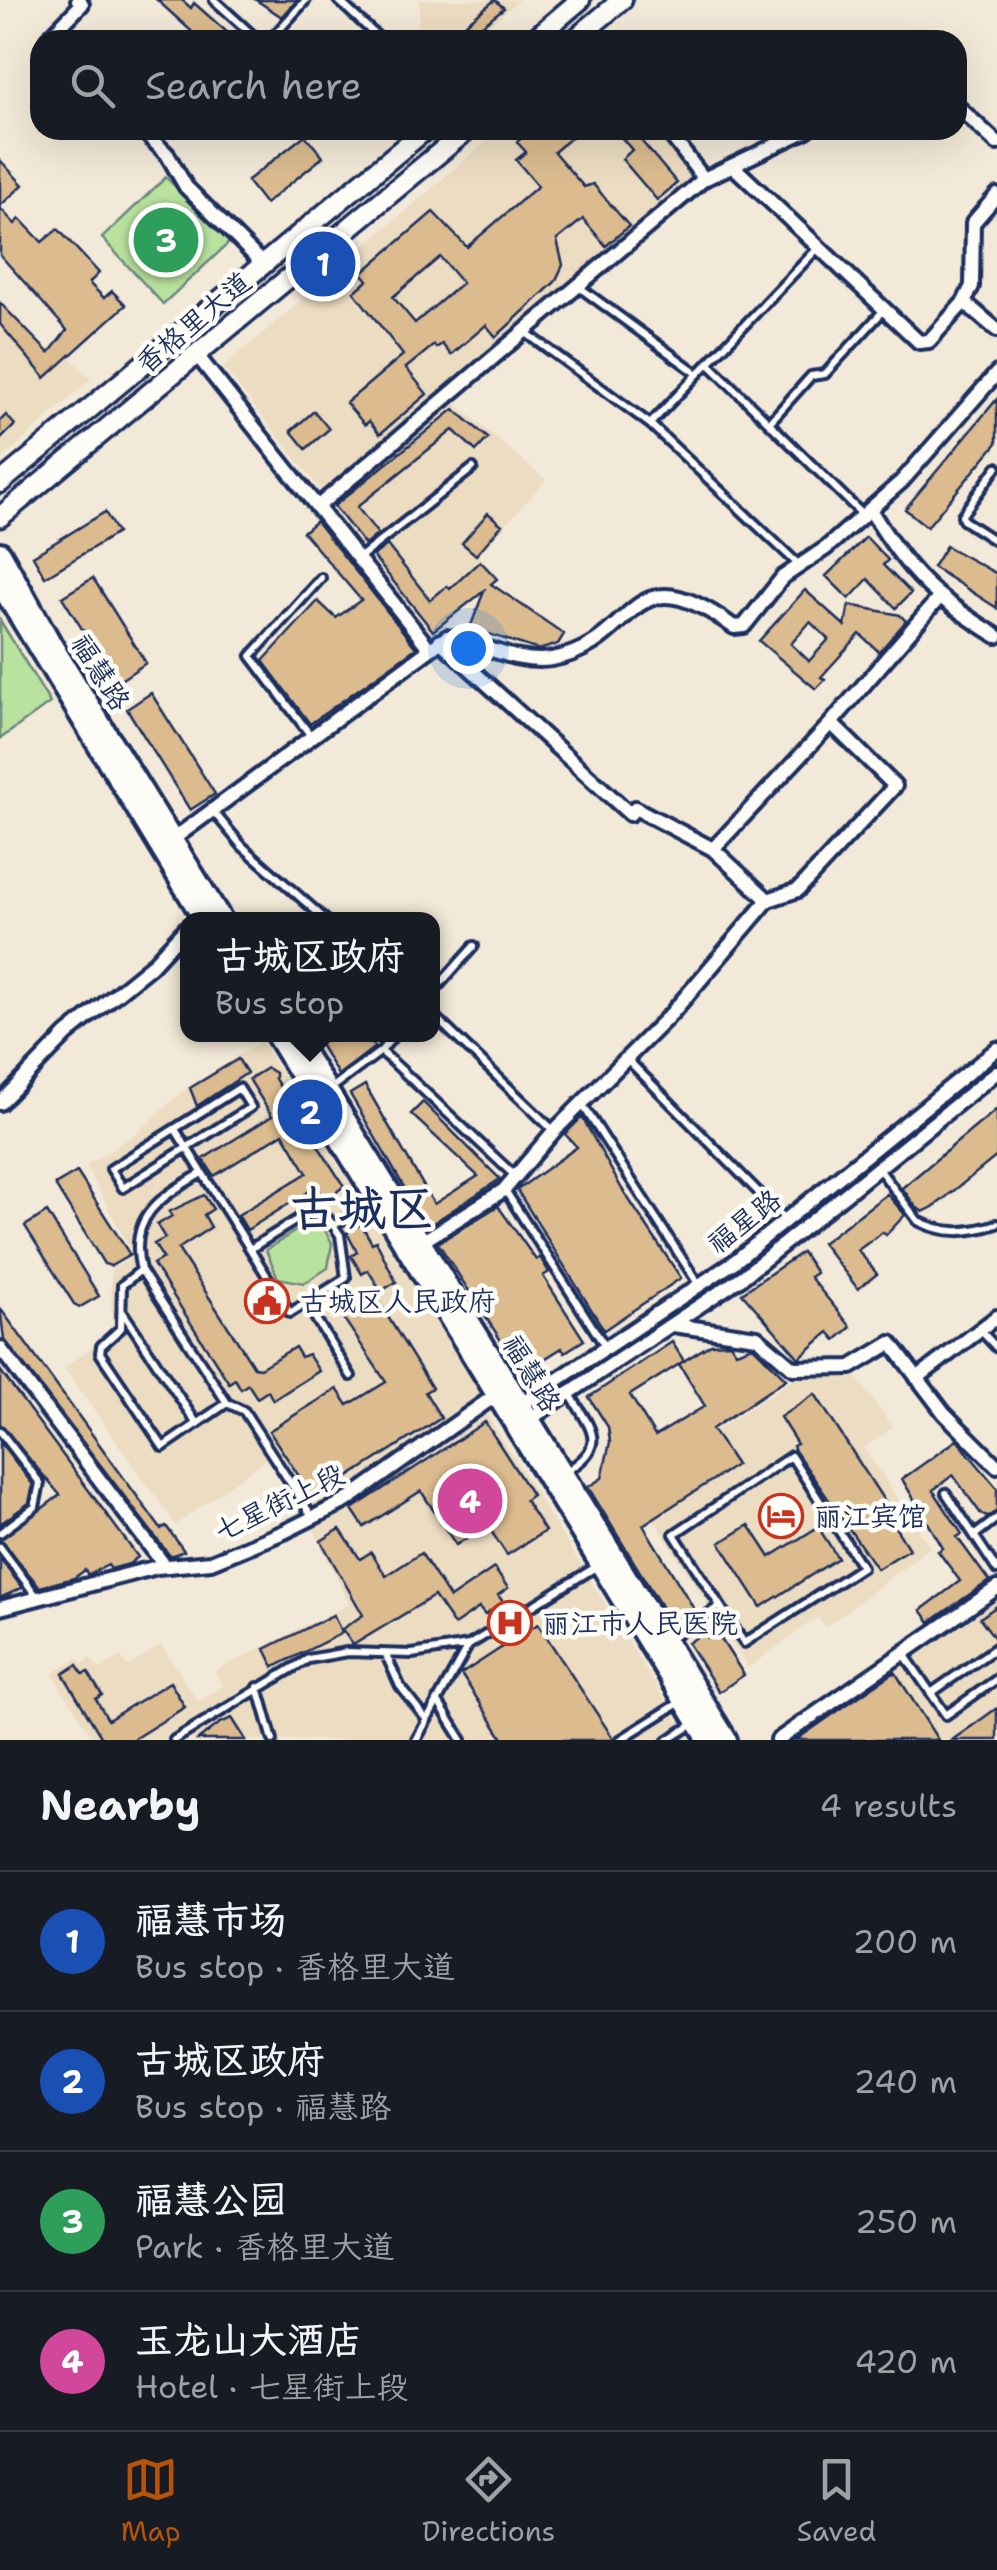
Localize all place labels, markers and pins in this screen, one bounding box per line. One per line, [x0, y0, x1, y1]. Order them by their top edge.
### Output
pin: 3 [134, 202, 198, 278]
pin: 1 [290, 226, 356, 302]
pin: 2 [278, 1074, 342, 1150]
public building icon: 古城区人民政府 [244, 1278, 290, 1324]
place label: 古城区人民政府 [300, 1282, 496, 1320]
pin: 4 [438, 1464, 502, 1538]
hotel icon: 丽江宾馆 [758, 1493, 804, 1539]
place label: 丽江宾馆 [814, 1497, 926, 1535]
hospital icon: 丽江市人民医院 [487, 1600, 533, 1646]
place label: 丽江市人民医院 [542, 1604, 738, 1642]

